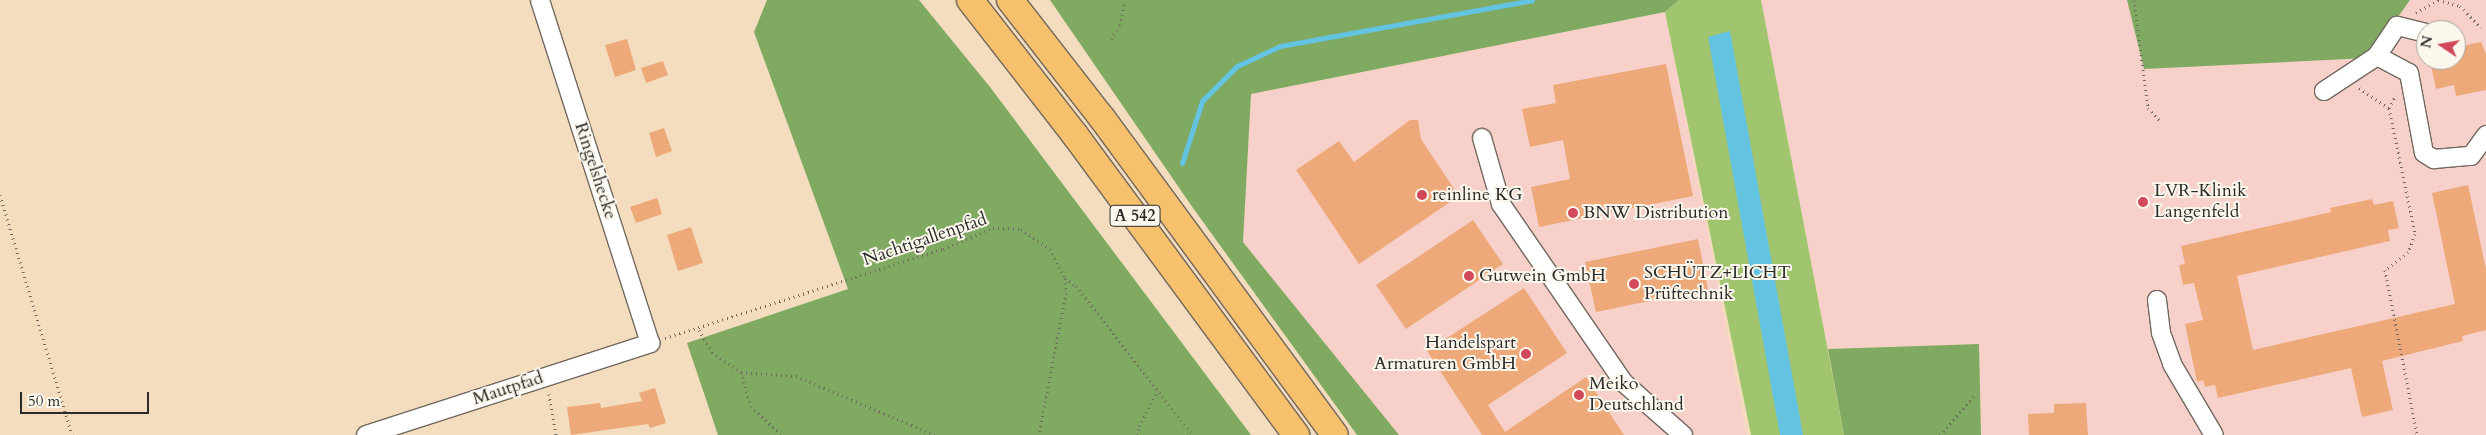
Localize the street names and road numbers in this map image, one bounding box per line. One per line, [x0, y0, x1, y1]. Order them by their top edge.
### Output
street label: Ringelshecke [569, 120, 621, 222]
road number: A 542 [1109, 202, 1161, 230]
street label: Nachtigallenpfad [860, 209, 990, 271]
street label: Mautpfad [470, 367, 546, 411]

